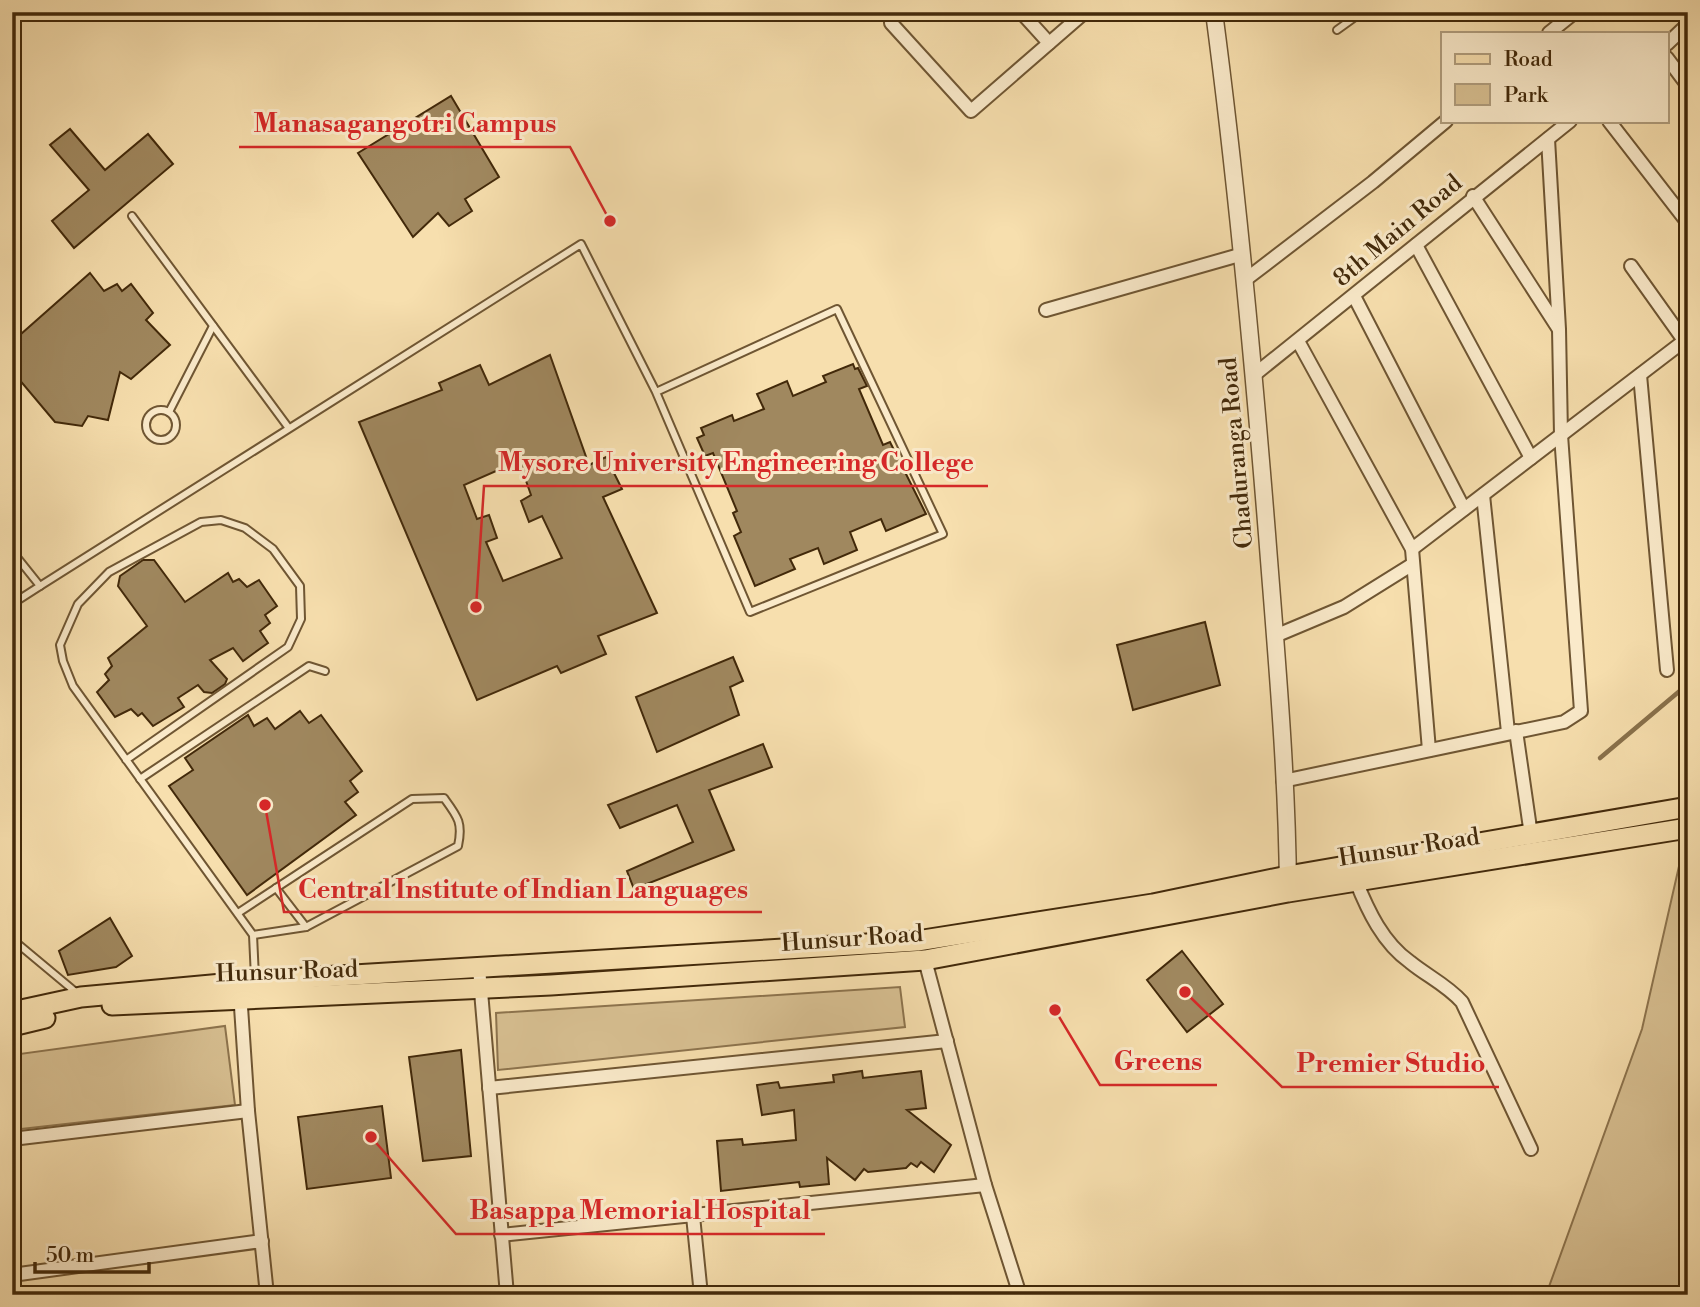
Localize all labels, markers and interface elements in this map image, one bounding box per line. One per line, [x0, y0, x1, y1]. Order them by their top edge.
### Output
legend [1441, 32, 1668, 122]
text: Road [1504, 47, 1553, 73]
text: Park [1504, 83, 1549, 109]
callout: Manasagangotri Campus [239, 100, 570, 147]
text: Manasagangotri Campus [254, 108, 556, 140]
street label: 8th Main Road [1327, 168, 1469, 294]
street label: Chaduranga Road [1214, 356, 1260, 550]
callout: Mysore University Engineering College [484, 439, 988, 486]
text: Mysore University Engineering College [498, 447, 974, 479]
street label: Hunsur Road [1336, 822, 1482, 874]
callout: Central Institute of Indian Languages [284, 865, 762, 912]
text: Central Institute of Indian Languages [298, 874, 748, 906]
street label: Hunsur Road [780, 919, 924, 959]
street label: Hunsur Road [215, 955, 359, 989]
callout: Greens [1100, 1038, 1217, 1085]
callout: Premier Studio [1282, 1040, 1499, 1087]
text: Greens [1114, 1046, 1202, 1078]
text: Premier Studio [1296, 1048, 1486, 1080]
callout: Basappa Memorial Hospital [456, 1187, 825, 1234]
text: Basappa Memorial Hospital [469, 1195, 811, 1227]
scale bar [35, 1230, 149, 1274]
text: 50 m [46, 1243, 94, 1269]

